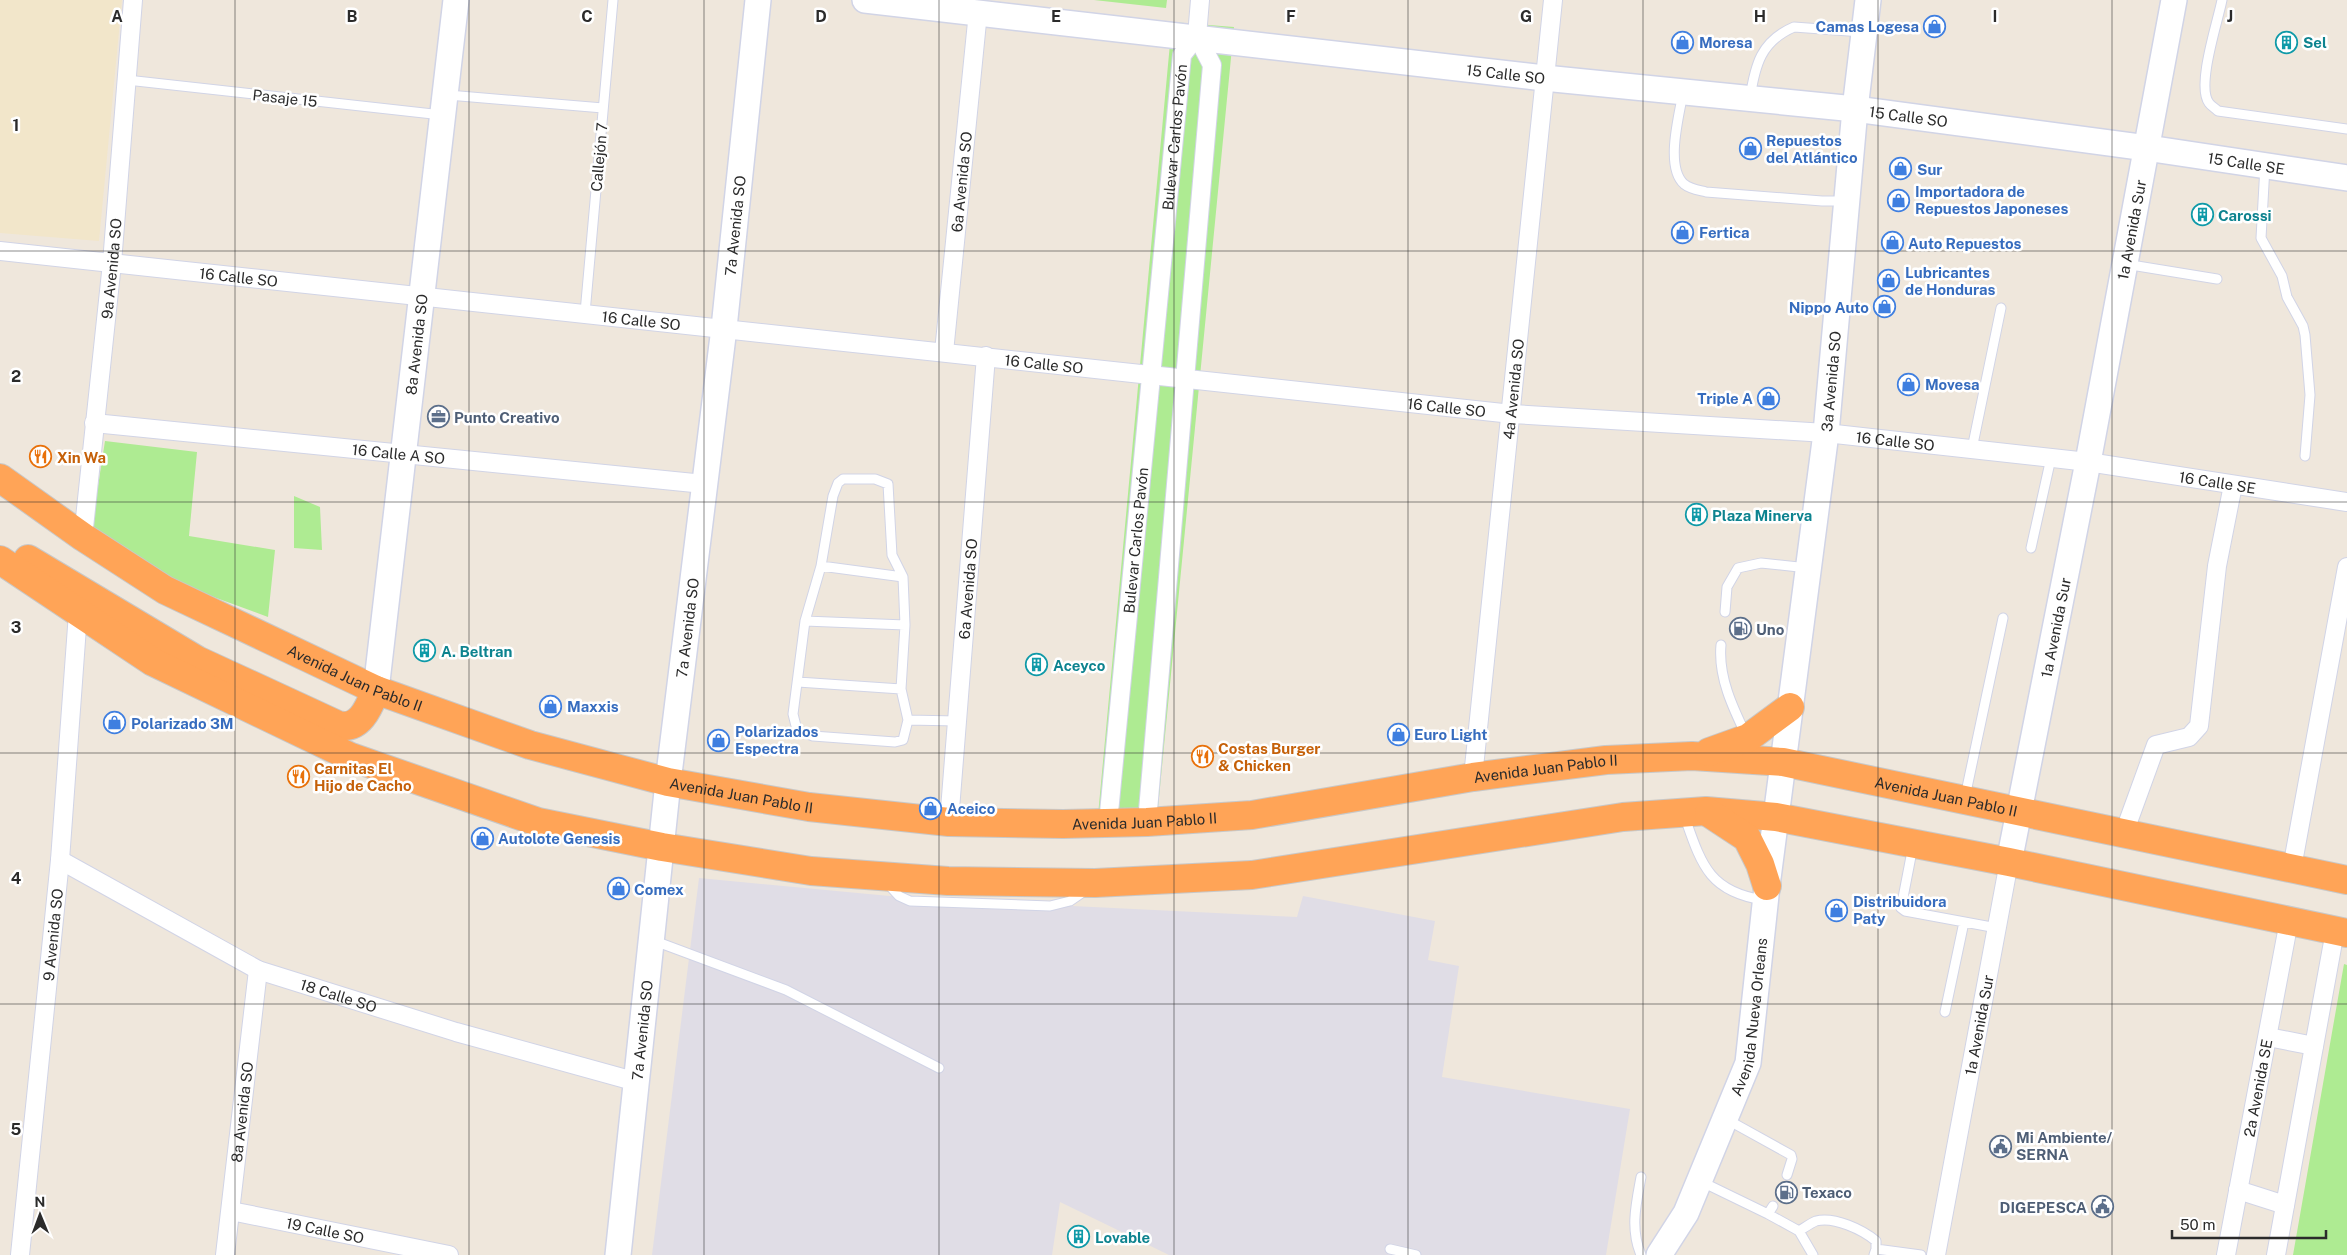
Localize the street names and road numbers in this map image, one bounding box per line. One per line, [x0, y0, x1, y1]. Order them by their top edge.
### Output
street label: 15 Calle SO [1465, 61, 1546, 87]
street label: Bulevar Carlos Pavón [1159, 63, 1190, 211]
street label: Pasaje 15 [252, 86, 318, 110]
street label: 15 Calle SO [1868, 102, 1949, 130]
street label: Callejón 7 [588, 122, 610, 192]
street label: 6a Avenida SO [948, 131, 975, 233]
street label: 15 Calle SE [2207, 149, 2286, 177]
street label: 7a Avenida SO [721, 175, 748, 277]
street label: 1a Avenida Sur [2114, 178, 2149, 281]
street label: 9a Avenida SO [98, 217, 124, 320]
street label: 16 Calle SO [198, 264, 279, 289]
street label: 8a Avenida SO [402, 293, 430, 396]
street label: 16 Calle SO [601, 307, 682, 333]
street label: 3a Avenida SO [1818, 330, 1844, 432]
street label: 4a Avenida SO [1499, 338, 1527, 440]
street label: 16 Calle SO [1004, 351, 1084, 376]
street label: 16 Calle SO [1406, 394, 1487, 420]
street label: 16 Calle SO [1855, 428, 1935, 453]
street label: 16 Calle A SO [351, 440, 446, 467]
street label: Bulevar Carlos Pavón [1120, 466, 1151, 614]
street label: 16 Calle SE [2178, 468, 2257, 496]
street label: 6a Avenida SO [955, 538, 980, 640]
street label: 1a Avenida Sur [2037, 576, 2074, 679]
street label: 7a Avenida SO [672, 577, 702, 679]
street label: Avenida Juan Pablo II [285, 641, 425, 714]
street label: Avenida Juan Pablo II [1472, 751, 1618, 785]
street label: Avenida Juan Pablo II [1873, 773, 2019, 819]
street label: Avenida Juan Pablo II [668, 774, 814, 816]
street label: Avenida Juan Pablo II [1072, 809, 1218, 832]
street label: 9 Avenida SO [39, 888, 66, 982]
street label: Avenida Nueva Orleans [1727, 937, 1770, 1098]
street label: 1a Avenida Sur [1961, 973, 1996, 1077]
street label: 18 Calle SO [298, 975, 379, 1015]
street label: 7a Avenida SO [628, 979, 656, 1081]
street label: 2a Avenida SE [2240, 1038, 2275, 1138]
street label: 8a Avenida SO [227, 1061, 256, 1163]
street label: 19 Calle SO [285, 1214, 366, 1246]

